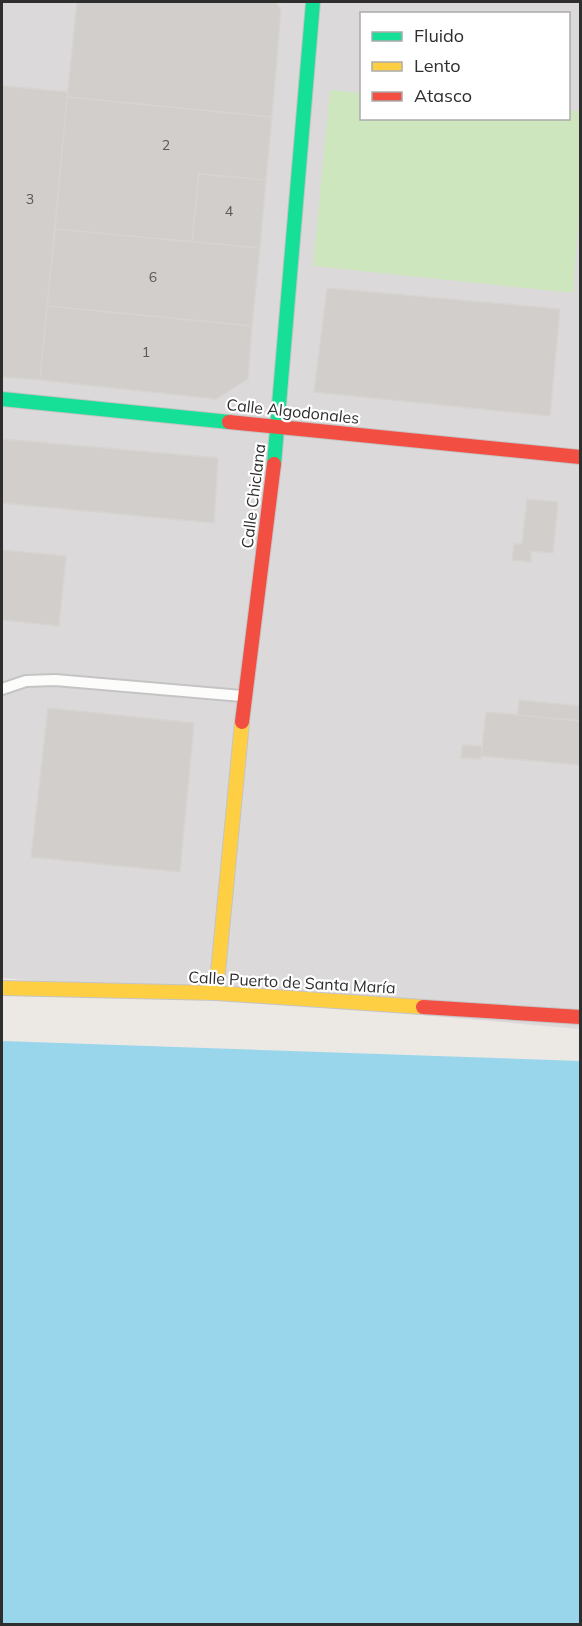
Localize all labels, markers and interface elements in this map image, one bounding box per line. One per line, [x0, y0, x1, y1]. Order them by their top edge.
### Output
legend [360, 12, 570, 120]
text: Fluido [414, 24, 464, 47]
text: Lento [414, 54, 461, 77]
text: Atasco [414, 84, 472, 107]
house number: 2 [162, 136, 170, 154]
house number: 3 [26, 190, 34, 208]
house number: 4 [225, 202, 234, 220]
house number: 6 [149, 268, 157, 286]
house number: 1 [142, 343, 150, 361]
street label: Calle Algodonales [226, 394, 360, 428]
street label: Calle Chiclana [237, 443, 269, 549]
street label: Calle Puerto de Santa María [188, 967, 396, 997]

